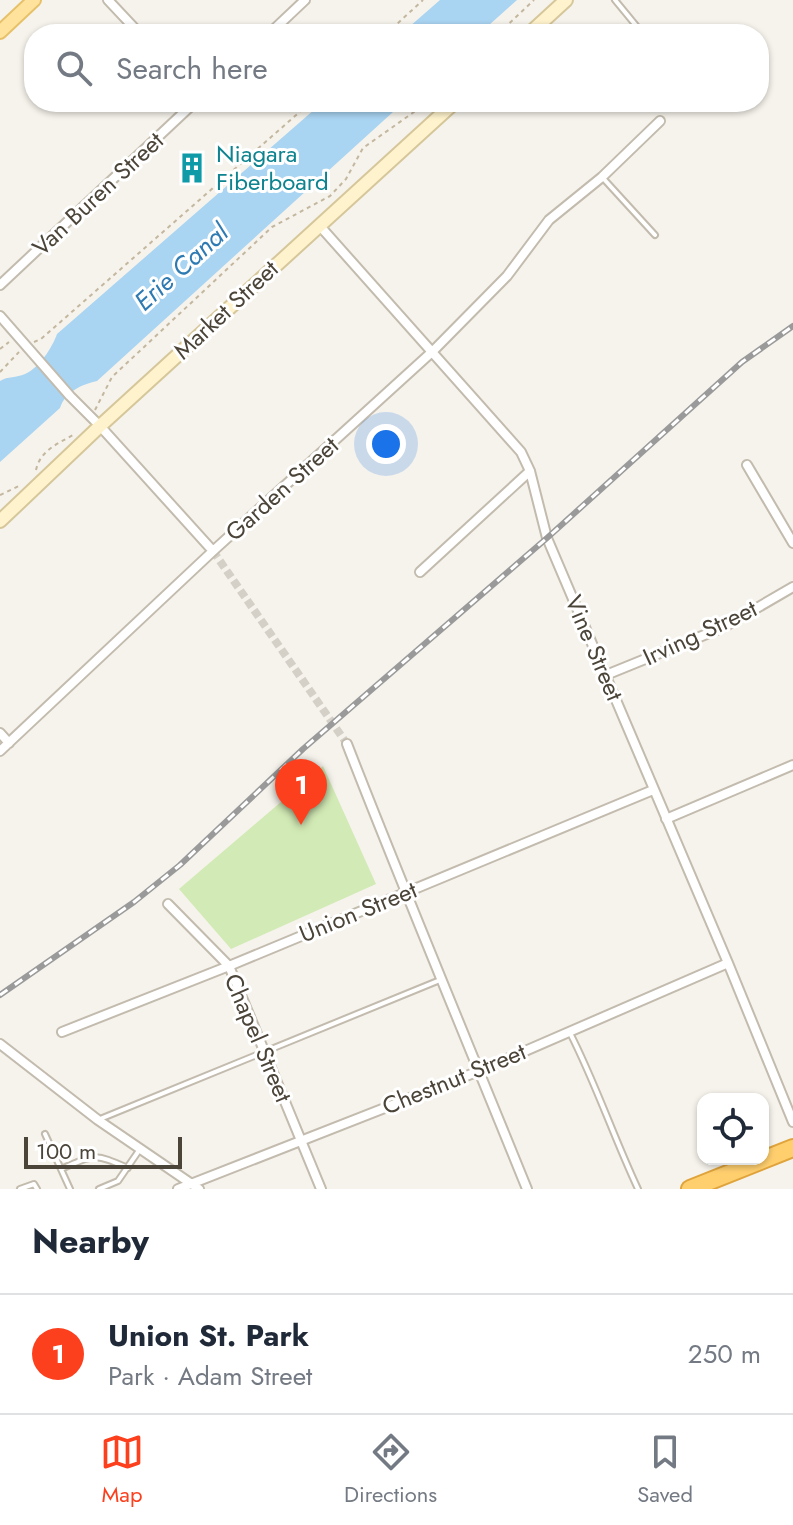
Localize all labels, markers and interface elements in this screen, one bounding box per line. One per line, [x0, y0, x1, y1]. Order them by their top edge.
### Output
search box [24, 24, 769, 112]
icon: search [52, 46, 96, 90]
text: Search here [116, 47, 268, 90]
street label: Van Buren Street [24, 123, 171, 264]
place label: Niagara Fiberboard [216, 136, 329, 199]
building icon: Niagara Fiberboard [175, 151, 209, 185]
water label: Erie Canal [126, 214, 237, 320]
street label: Market Street [165, 252, 286, 367]
your location [366, 424, 406, 464]
street label: Garden Street [217, 428, 346, 549]
street label: Vine Street [557, 590, 632, 706]
street label: Irving Street [637, 591, 763, 674]
pin: 1 [275, 759, 327, 825]
street label: Union Street [294, 872, 422, 951]
street label: Chapel Street [216, 968, 301, 1108]
street label: Chestnut Street [377, 1034, 531, 1123]
map controls [697, 1093, 769, 1165]
button: locate [697, 1093, 769, 1165]
scale bar [24, 1133, 182, 1169]
text: 100 m [36, 1135, 96, 1167]
text: Nearby [32, 1217, 149, 1266]
text: Union St. Park [108, 1314, 309, 1357]
text: 1 [51, 1335, 65, 1373]
text: 250 m [688, 1335, 761, 1373]
text: Park · Adam Street [108, 1357, 312, 1395]
tab: Map [100, 1430, 144, 1510]
tab: Directions [344, 1430, 437, 1510]
tab: Saved [637, 1430, 693, 1510]

